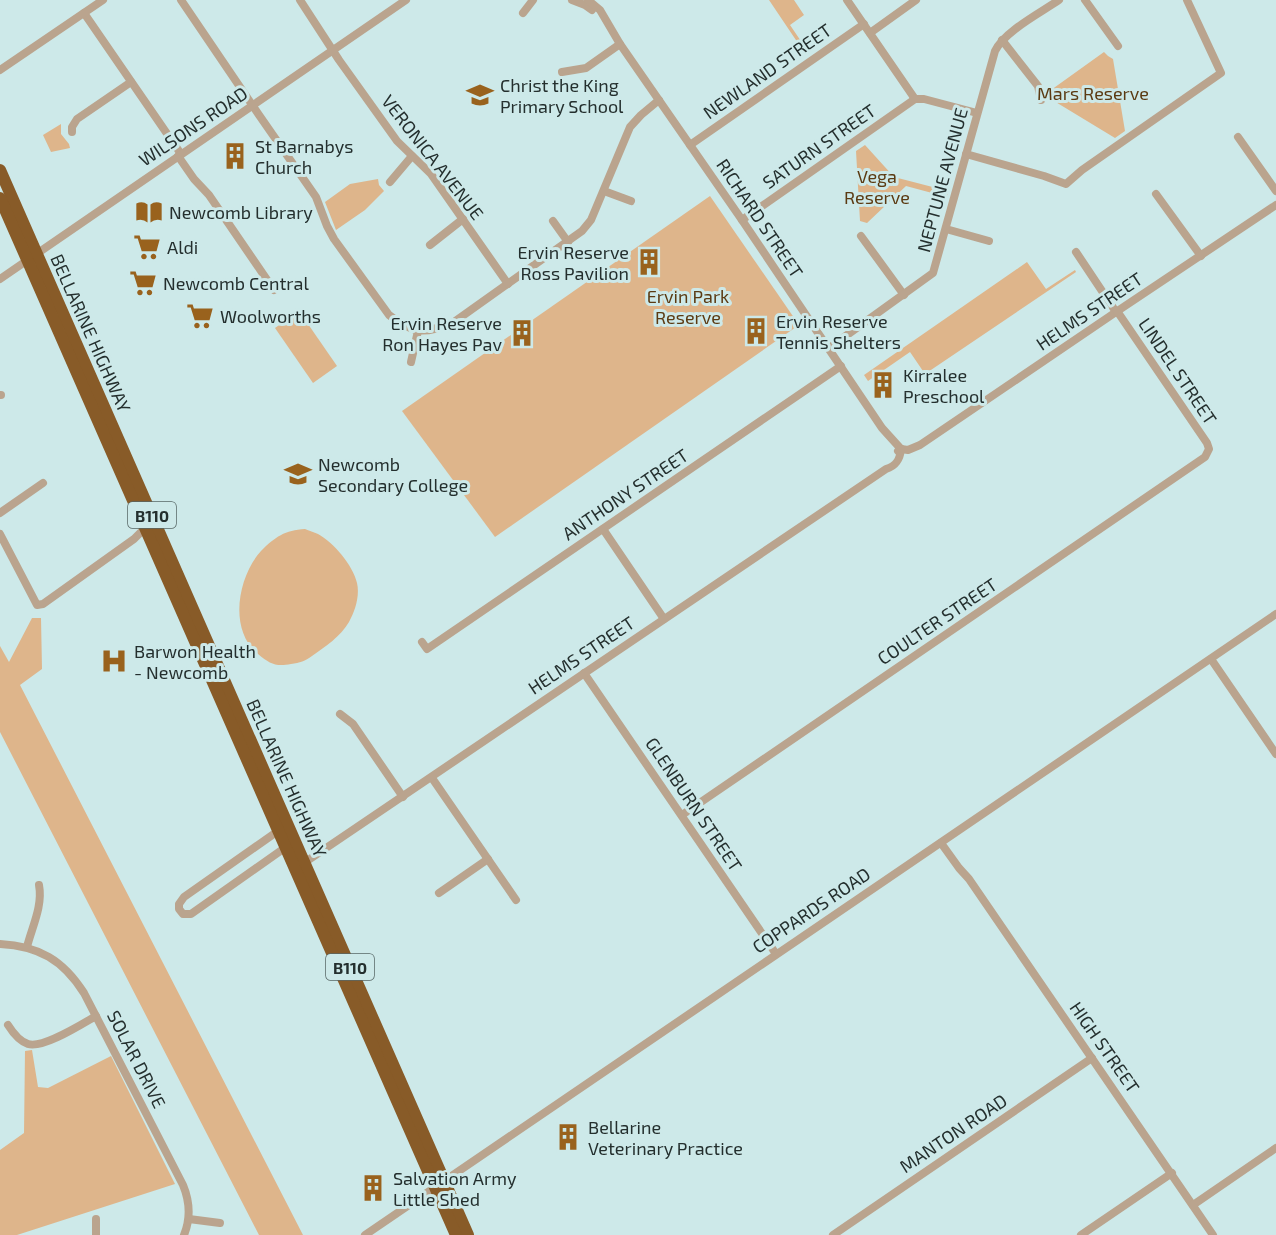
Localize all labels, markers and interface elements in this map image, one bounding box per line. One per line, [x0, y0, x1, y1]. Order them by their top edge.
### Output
street label: NEWLAND STREET [699, 18, 836, 123]
place label: Christ the King Primary School [500, 74, 624, 117]
school or university icon: Christ the King Primary School [465, 80, 495, 110]
street label: WILSONS ROAD [135, 82, 251, 170]
park label: Mars Reserve [1037, 82, 1149, 104]
street label: VERONICA AVENUE [377, 90, 489, 224]
street label: SATURN STREET [758, 99, 880, 193]
street label: NEPTUNE AVENUE [912, 105, 972, 255]
place label: St Barnabys Church [255, 135, 353, 178]
building icon: St Barnabys Church [220, 141, 250, 171]
street label: RICHARD STREET [712, 154, 808, 282]
park label: Vega Reserve [844, 165, 910, 208]
library icon: Newcomb Library [134, 197, 164, 227]
place label: Newcomb Library [169, 201, 313, 223]
supermarket icon: Aldi [132, 232, 162, 262]
place label: Aldi [167, 236, 198, 258]
place label: Ervin Reserve Ross Pavilion [517, 241, 629, 284]
building icon: Ervin Reserve Ross Pavilion [634, 247, 664, 277]
street label: BELLARINE HIGHWAY [46, 251, 136, 416]
street label: HELMS STREET [1032, 267, 1147, 355]
supermarket icon: Newcomb Central [128, 268, 158, 298]
place label: Newcomb Central [163, 272, 309, 294]
park label: Ervin Park Reserve [647, 285, 729, 328]
supermarket icon: Woolworths [185, 301, 215, 331]
place label: Woolworths [220, 305, 321, 327]
place label: Ervin Reserve Tennis Shelters [776, 310, 901, 353]
place label: Ervin Reserve Ron Hayes Pav [382, 312, 502, 355]
street label: LINDEL STREET [1134, 314, 1222, 429]
building icon: Ervin Reserve Tennis Shelters [741, 316, 771, 346]
building icon: Ervin Reserve Ron Hayes Pav [507, 318, 537, 348]
place label: Kirralee Preschool [903, 364, 985, 407]
building icon: Kirralee Preschool [868, 370, 898, 400]
street label: ANTHONY STREET [558, 443, 693, 544]
place label: Newcomb Secondary College [318, 453, 468, 496]
school or university icon: Newcomb Secondary College [283, 459, 313, 489]
road number: B110 [128, 502, 176, 528]
street label: COULTER STREET [873, 573, 1001, 669]
street label: HELMS STREET [524, 611, 639, 699]
place label: Barwon Health - Newcomb [134, 640, 256, 683]
hospital icon: Barwon Health - Newcomb [99, 646, 129, 676]
street label: BELLARINE HIGHWAY [242, 696, 332, 861]
street label: GLENBURN STREET [641, 733, 747, 876]
street label: COPPARDS ROAD [748, 862, 874, 958]
road number: B110 [326, 954, 374, 980]
street label: HIGH STREET [1065, 997, 1145, 1097]
street label: SOLAR DRIVE [103, 1007, 171, 1111]
street label: MANTON ROAD [895, 1089, 1011, 1177]
place label: Bellarine Veterinary Practice [588, 1116, 743, 1159]
building icon: Bellarine Veterinary Practice [553, 1122, 583, 1152]
place label: Salvation Army Little Shed [393, 1167, 517, 1210]
building icon: Salvation Army Little Shed [358, 1173, 388, 1203]

